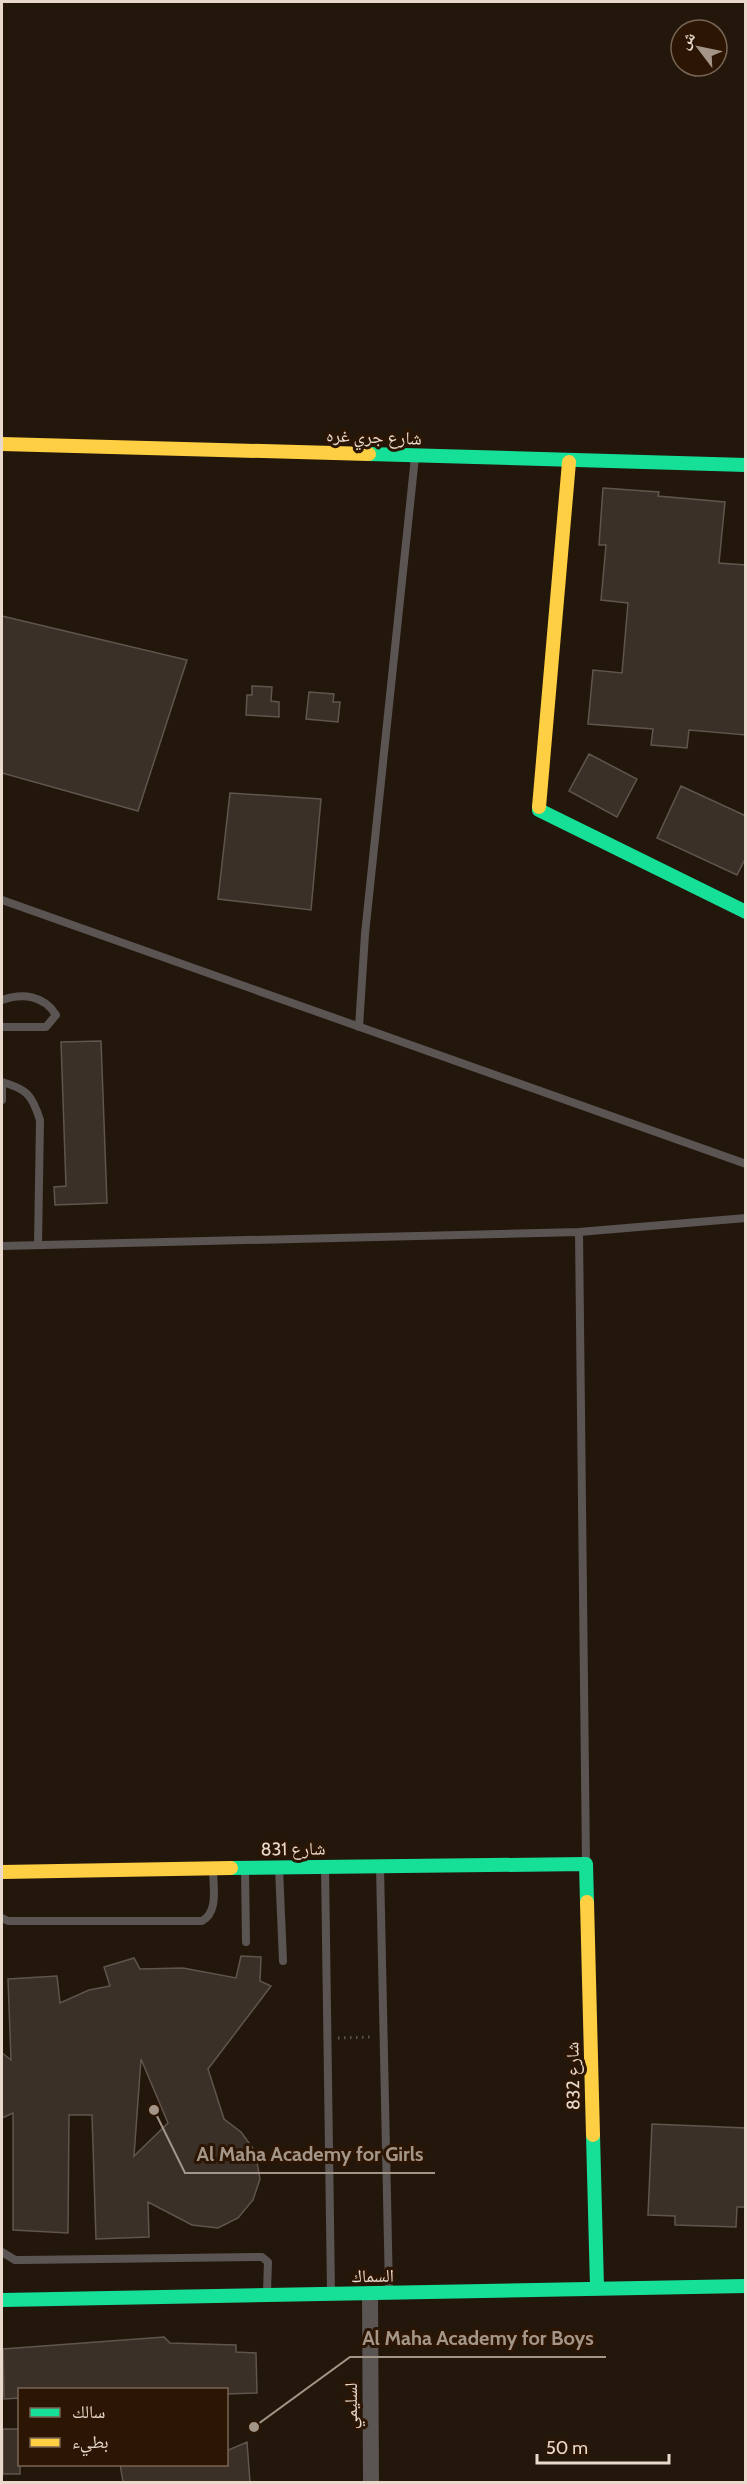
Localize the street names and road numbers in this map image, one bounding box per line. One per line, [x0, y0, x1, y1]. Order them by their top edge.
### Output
street label: شارع جري غره [326, 424, 422, 453]
street label: شارع 831 [260, 1837, 326, 1861]
street label: شارع 832 [561, 2042, 585, 2110]
street label: السماك [352, 2265, 394, 2287]
street label: لسليمي [340, 2383, 366, 2429]

